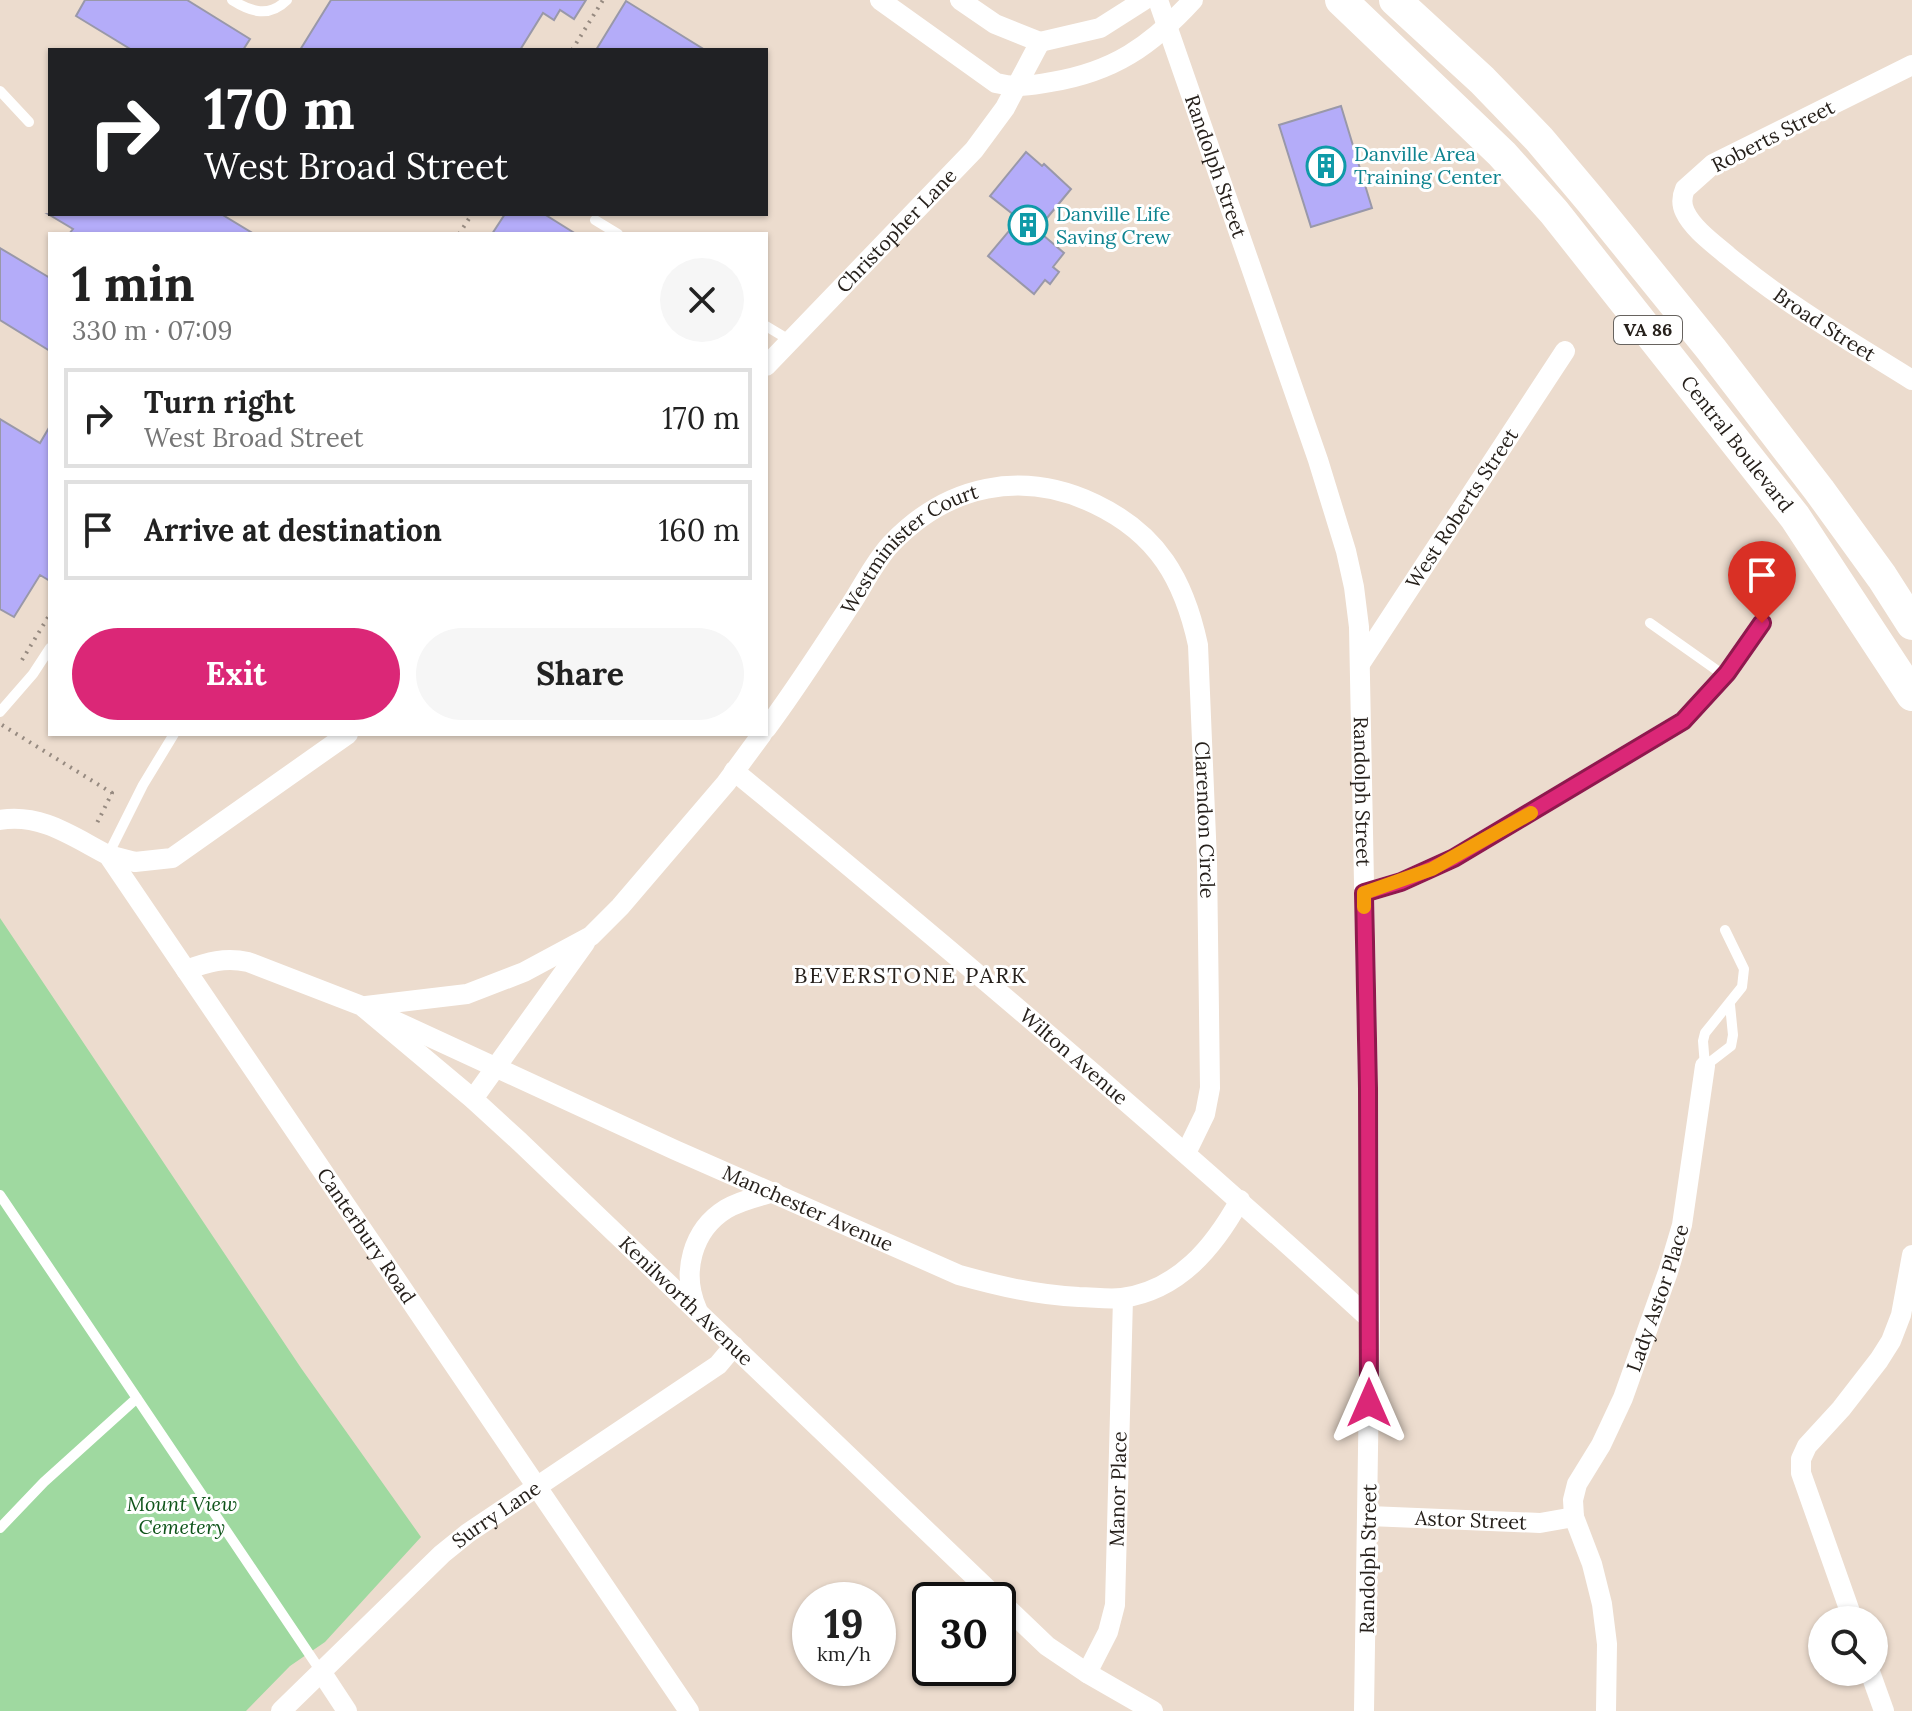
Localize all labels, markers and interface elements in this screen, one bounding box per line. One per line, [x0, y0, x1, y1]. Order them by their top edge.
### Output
text: 170 m [204, 73, 355, 144]
icon: right [72, 80, 176, 184]
street label: Randolph Street [1180, 91, 1253, 241]
street label: Roberts Street [1707, 94, 1839, 177]
place label: Danville Area Training Center [1354, 141, 1502, 189]
text: West Broad Street [204, 143, 508, 189]
building icon: Danville Area Training Center [1305, 145, 1347, 187]
street label: Christopher Lane [831, 163, 962, 298]
place label: Danville Life Saving Crew [1056, 201, 1171, 249]
building icon: Danville Life Saving Crew [1007, 204, 1049, 246]
text: 1 min [72, 253, 195, 314]
button: close [660, 258, 744, 342]
street label: Broad Street [1769, 282, 1881, 367]
text: 330 m · 07:09 [72, 314, 233, 347]
road number: VA 86 [1614, 316, 1682, 344]
street label: Central Boulevard [1676, 370, 1799, 517]
text: Turn right [144, 383, 295, 421]
icon: right [76, 396, 120, 440]
text: 170 m [662, 399, 740, 437]
text: West Broad Street [144, 421, 364, 454]
street label: West Roberts Street [1400, 423, 1523, 593]
street label: Westminister Court [835, 478, 981, 618]
icon: arrive [76, 508, 120, 552]
text: Arrive at destination [144, 511, 442, 549]
text: 160 m [658, 511, 740, 549]
pin [1728, 541, 1796, 623]
icon: arrive [1740, 553, 1784, 597]
button: Exit [72, 628, 400, 720]
button: Share [416, 628, 744, 720]
street label: Randolph Street [1349, 716, 1377, 867]
street label: Clarendon Circle [1190, 741, 1220, 899]
district label: BEVERSTONE PARK [794, 961, 1028, 989]
street label: Wilton Avenue [1015, 1003, 1134, 1110]
street label: Manchester Avenue [719, 1160, 897, 1257]
street label: Canterbury Road [312, 1163, 422, 1308]
street label: Lady Astor Place [1620, 1221, 1694, 1375]
street label: Kenilworth Avenue [614, 1230, 759, 1371]
position arrow [1327, 1361, 1411, 1445]
street label: Manor Place [1104, 1431, 1132, 1547]
street label: Surry Lane [446, 1475, 545, 1553]
street label: Randolph Street [1354, 1484, 1381, 1634]
park label: Mount View Cemetery [127, 1491, 237, 1539]
street label: Astor Street [1414, 1505, 1528, 1534]
speed limit sign: 30 [912, 1582, 1016, 1686]
text: 19 [824, 1598, 864, 1649]
map controls [1808, 1606, 1888, 1686]
button: search [1808, 1606, 1888, 1686]
text: km/h [817, 1641, 871, 1666]

